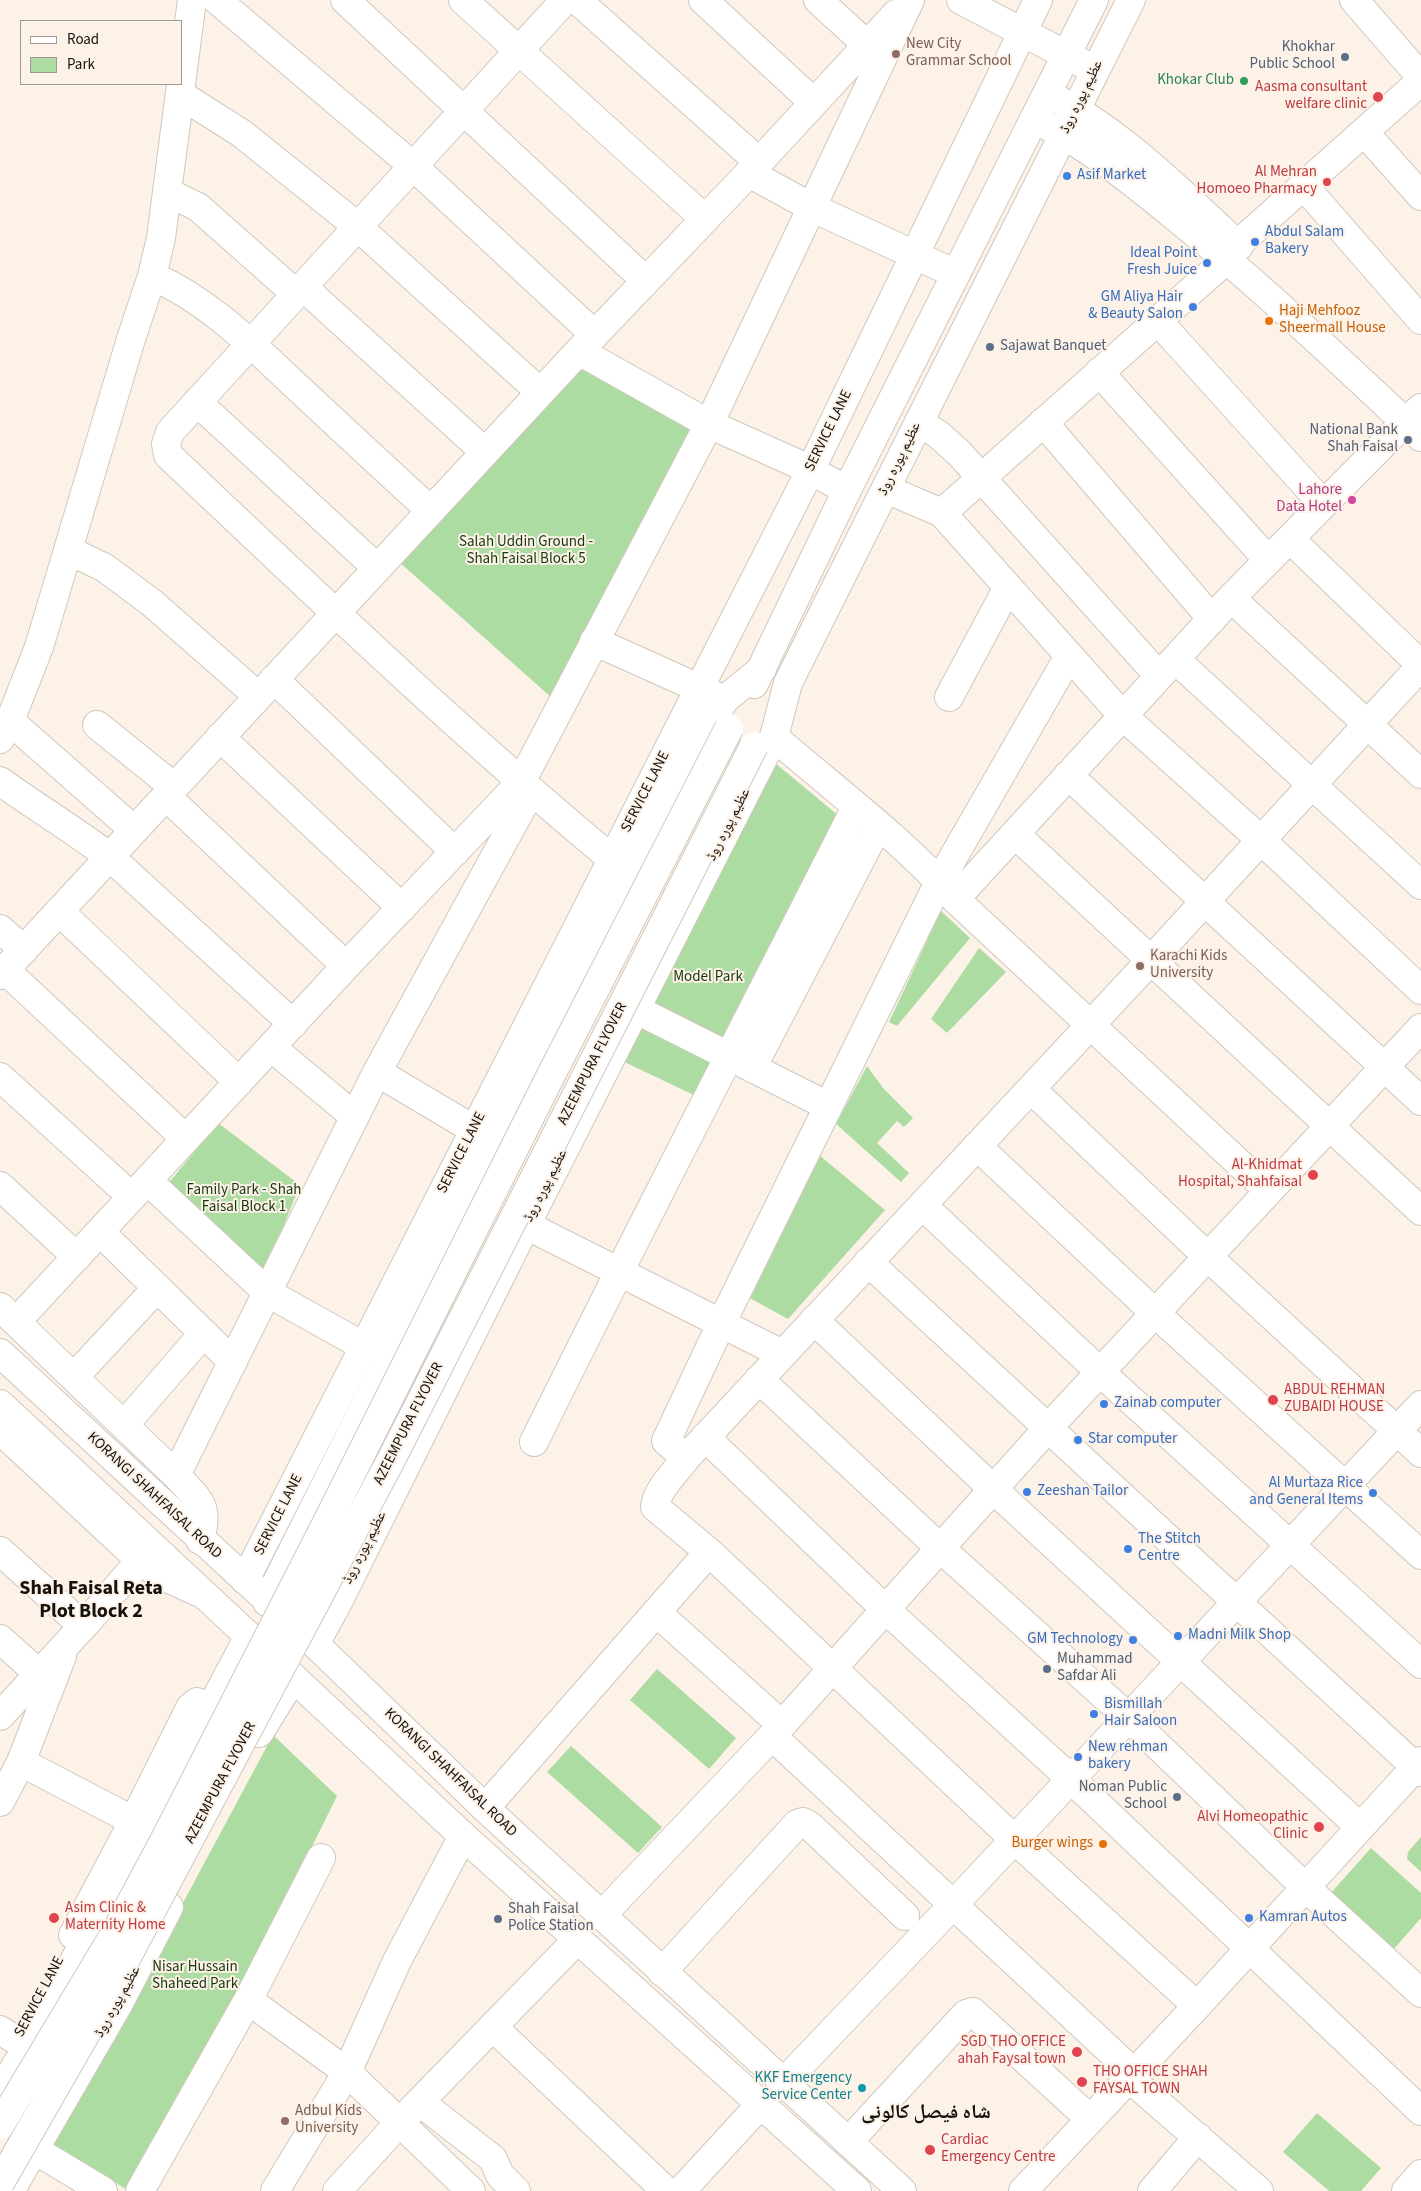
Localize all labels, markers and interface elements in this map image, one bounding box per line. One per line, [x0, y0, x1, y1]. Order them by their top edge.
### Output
legend [20, 20, 182, 85]
text: Road [67, 29, 99, 50]
place label: New City Grammar School [906, 36, 1011, 71]
place label: Khokhar Public School [1250, 39, 1335, 74]
marker: New City Grammar School [890, 48, 902, 60]
marker: Khokhar Public School [1339, 51, 1351, 63]
text: Park [67, 54, 95, 75]
street label: عظیم پورہ روڈ [1057, 57, 1107, 137]
place label: Khokar Club [1157, 72, 1234, 90]
marker: Khokar Club [1238, 75, 1250, 87]
place label: Aasma consultant welfare clinic [1255, 79, 1367, 114]
marker: Aasma consultant welfare clinic [1371, 90, 1385, 104]
place label: Al Mehran Homoeo Pharmacy [1197, 164, 1317, 199]
place label: Asif Market [1077, 167, 1146, 185]
marker: Asif Market [1061, 170, 1073, 182]
marker: Al Mehran Homoeo Pharmacy [1321, 176, 1333, 188]
place label: Abdul Salam Bakery [1265, 224, 1344, 259]
marker: Abdul Salam Bakery [1249, 236, 1261, 248]
place label: Ideal Point Fresh Juice [1127, 245, 1197, 280]
marker: Ideal Point Fresh Juice [1201, 257, 1213, 269]
place label: GM Aliya Hair & Beauty Salon [1088, 289, 1183, 324]
marker: GM Aliya Hair & Beauty Salon [1187, 301, 1199, 313]
place label: Haji Mehfooz Sheermall House [1279, 303, 1386, 338]
marker: Haji Mehfooz Sheermall House [1263, 315, 1275, 327]
place label: Sajawat Banquet [1000, 338, 1106, 356]
marker: Sajawat Banquet [984, 341, 996, 353]
street label: SERVICE LANE [801, 387, 857, 475]
street label: عظیم پورہ روڈ [875, 419, 925, 499]
place label: National Bank Shah Faisal [1309, 422, 1398, 457]
marker: National Bank Shah Faisal [1402, 434, 1414, 446]
place label: Lahore Data Hotel [1276, 482, 1342, 517]
marker: Lahore Data Hotel [1346, 494, 1358, 506]
park label: Salah Uddin Ground - Shah Faisal Block 5 [459, 534, 593, 569]
street label: SERVICE LANE [618, 748, 674, 836]
street label: عظیم پورہ روڈ [703, 786, 755, 864]
place label: Karachi Kids University [1150, 948, 1227, 983]
marker: Karachi Kids University [1134, 960, 1146, 972]
park label: Model Park [673, 969, 743, 987]
street label: AZEEMPURA FLYOVER [554, 1000, 632, 1128]
street label: SERVICE LANE [434, 1109, 490, 1197]
street label: عظیم پورہ روڈ [520, 1147, 572, 1225]
place label: Al-Khidmat Hospital, Shahfaisal [1178, 1157, 1302, 1192]
marker: Al-Khidmat Hospital, Shahfaisal [1306, 1168, 1320, 1182]
park label: Family Park - Shah Faisal Block 1 [186, 1182, 302, 1217]
street label: AZEEMPURA FLYOVER [370, 1360, 448, 1488]
place label: ABDUL REHMAN ZUBAIDI HOUSE [1284, 1382, 1385, 1417]
marker: ABDUL REHMAN ZUBAIDI HOUSE [1266, 1393, 1280, 1407]
place label: Zainab computer [1114, 1395, 1221, 1413]
marker: Zainab computer [1098, 1398, 1110, 1410]
street label: KORANGI SHAHFAISAL ROAD [83, 1429, 225, 1563]
place label: Star computer [1088, 1431, 1177, 1449]
marker: Star computer [1072, 1434, 1084, 1446]
street label: SERVICE LANE [251, 1471, 307, 1559]
place label: Al Murtaza Rice and General Items [1249, 1475, 1363, 1510]
place label: Zeeshan Tailor [1037, 1483, 1128, 1501]
marker: Zeeshan Tailor [1021, 1486, 1033, 1498]
marker: Al Murtaza Rice and General Items [1367, 1487, 1379, 1499]
street label: عظیم پورہ روڈ [339, 1509, 391, 1587]
place label: The Stitch Centre [1138, 1531, 1201, 1566]
marker: The Stitch Centre [1122, 1543, 1134, 1555]
district label: Shah Faisal Reta Plot Block 2 [19, 1578, 163, 1625]
place label: Madni Milk Shop [1188, 1627, 1291, 1645]
marker: Madni Milk Shop [1172, 1630, 1184, 1642]
place label: GM Technology [1027, 1631, 1123, 1649]
marker: GM Technology [1127, 1634, 1139, 1646]
place label: Muhammad Safdar Ali [1057, 1651, 1133, 1686]
marker: Muhammad Safdar Ali [1041, 1663, 1053, 1675]
place label: Bismillah Hair Saloon [1104, 1696, 1177, 1731]
street label: KORANGI SHAHFAISAL ROAD [380, 1705, 520, 1841]
marker: Bismillah Hair Saloon [1088, 1708, 1100, 1720]
street label: AZEEMPURA FLYOVER [181, 1719, 261, 1847]
place label: New rehman bakery [1088, 1739, 1168, 1774]
marker: New rehman bakery [1072, 1751, 1084, 1763]
place label: Noman Public School [1079, 1779, 1167, 1814]
marker: Noman Public School [1171, 1791, 1183, 1803]
place label: Alvi Homeopathic Clinic [1197, 1809, 1308, 1844]
marker: Alvi Homeopathic Clinic [1312, 1820, 1326, 1834]
place label: Burger wings [1011, 1835, 1093, 1853]
marker: Burger wings [1097, 1838, 1109, 1850]
place label: Asim Clinic & Maternity Home [65, 1900, 166, 1935]
place label: Shah Faisal Police Station [508, 1901, 594, 1936]
place label: Kamran Autos [1259, 1909, 1347, 1927]
marker: Asim Clinic & Maternity Home [47, 1911, 61, 1925]
marker: Kamran Autos [1243, 1912, 1255, 1924]
marker: Shah Faisal Police Station [492, 1913, 504, 1925]
street label: SERVICE LANE [11, 1954, 69, 2040]
park label: Nisar Hussain Shaheed Park [152, 1959, 238, 1994]
street label: عظیم پورہ روڈ [91, 1963, 145, 2041]
place label: SGD THO OFFICE ahah Faysal town [957, 2034, 1066, 2069]
marker: SGD THO OFFICE ahah Faysal town [1070, 2045, 1084, 2059]
place label: THO OFFICE SHAH FAYSAL TOWN [1093, 2064, 1208, 2099]
place label: KKF Emergency Service Center [754, 2070, 852, 2105]
marker: THO OFFICE SHAH FAYSAL TOWN [1075, 2075, 1089, 2089]
marker: KKF Emergency Service Center [856, 2082, 868, 2094]
district label: شاہ فیصل کالونی [861, 2102, 991, 2126]
place label: Adbul Kids University [295, 2103, 362, 2138]
marker: Adbul Kids University [279, 2115, 291, 2127]
place label: Cardiac Emergency Centre [941, 2132, 1056, 2167]
marker: Cardiac Emergency Centre [923, 2143, 937, 2157]

